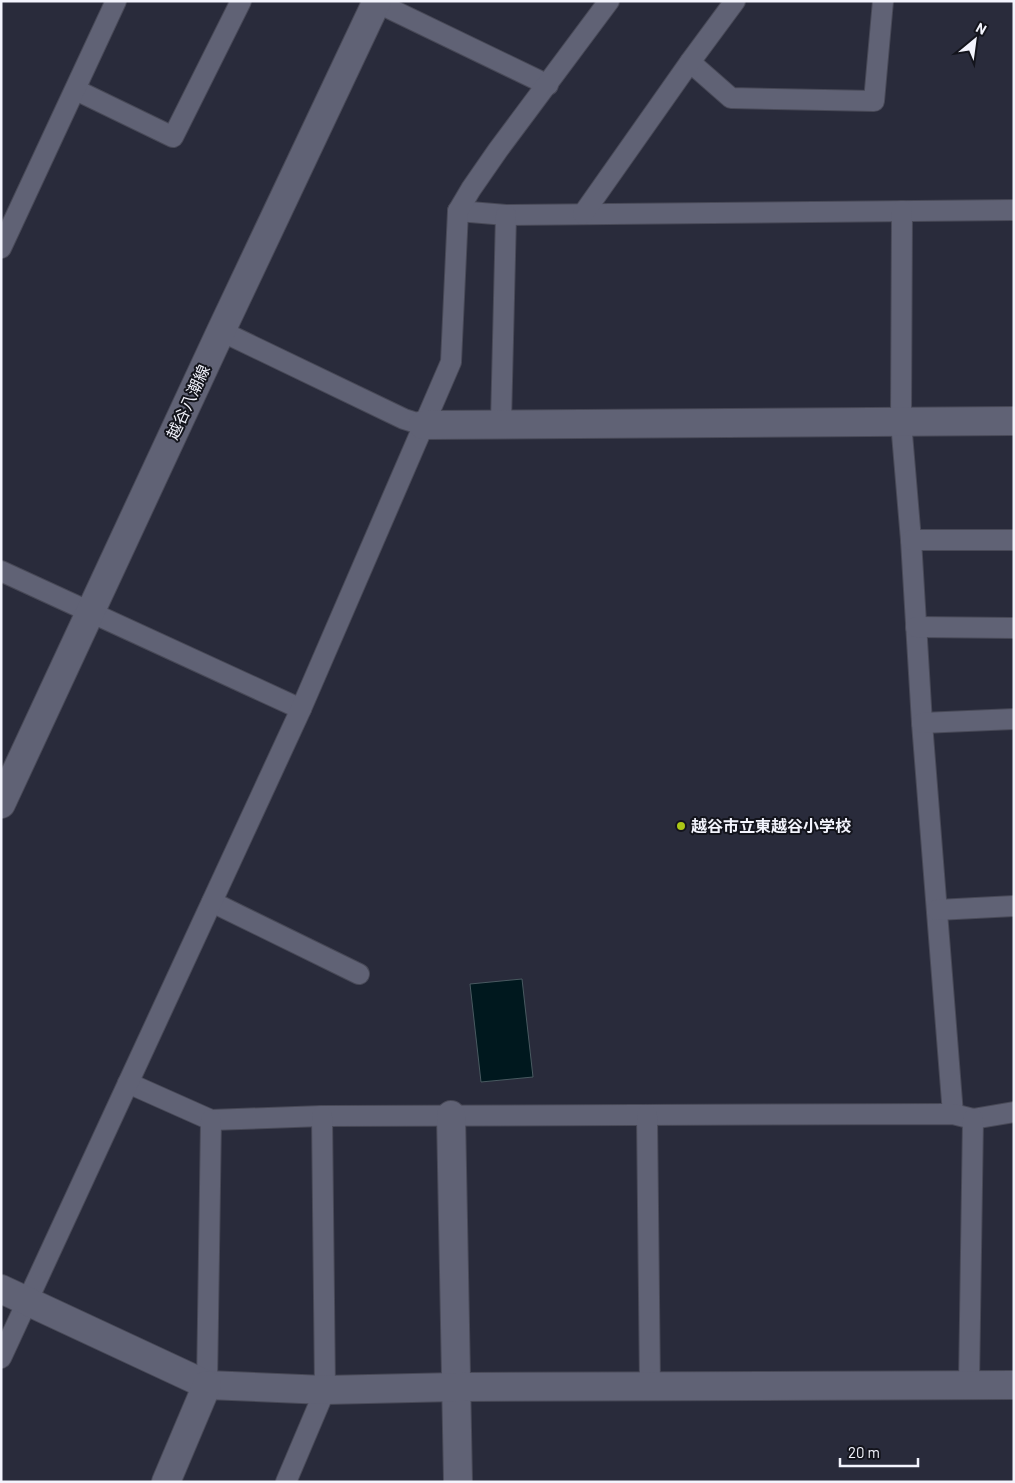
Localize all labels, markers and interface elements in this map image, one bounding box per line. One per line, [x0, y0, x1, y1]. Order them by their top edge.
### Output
north arrow [950, 15, 1000, 65]
text: N [973, 19, 990, 38]
street label: 越谷八潮線 [162, 362, 213, 442]
place label: 越谷市立東越谷小学校 [691, 816, 851, 835]
marker: 越谷市立東越谷小学校 [675, 820, 687, 832]
scale bar [840, 1436, 918, 1468]
text: 20 m [848, 1443, 880, 1461]

